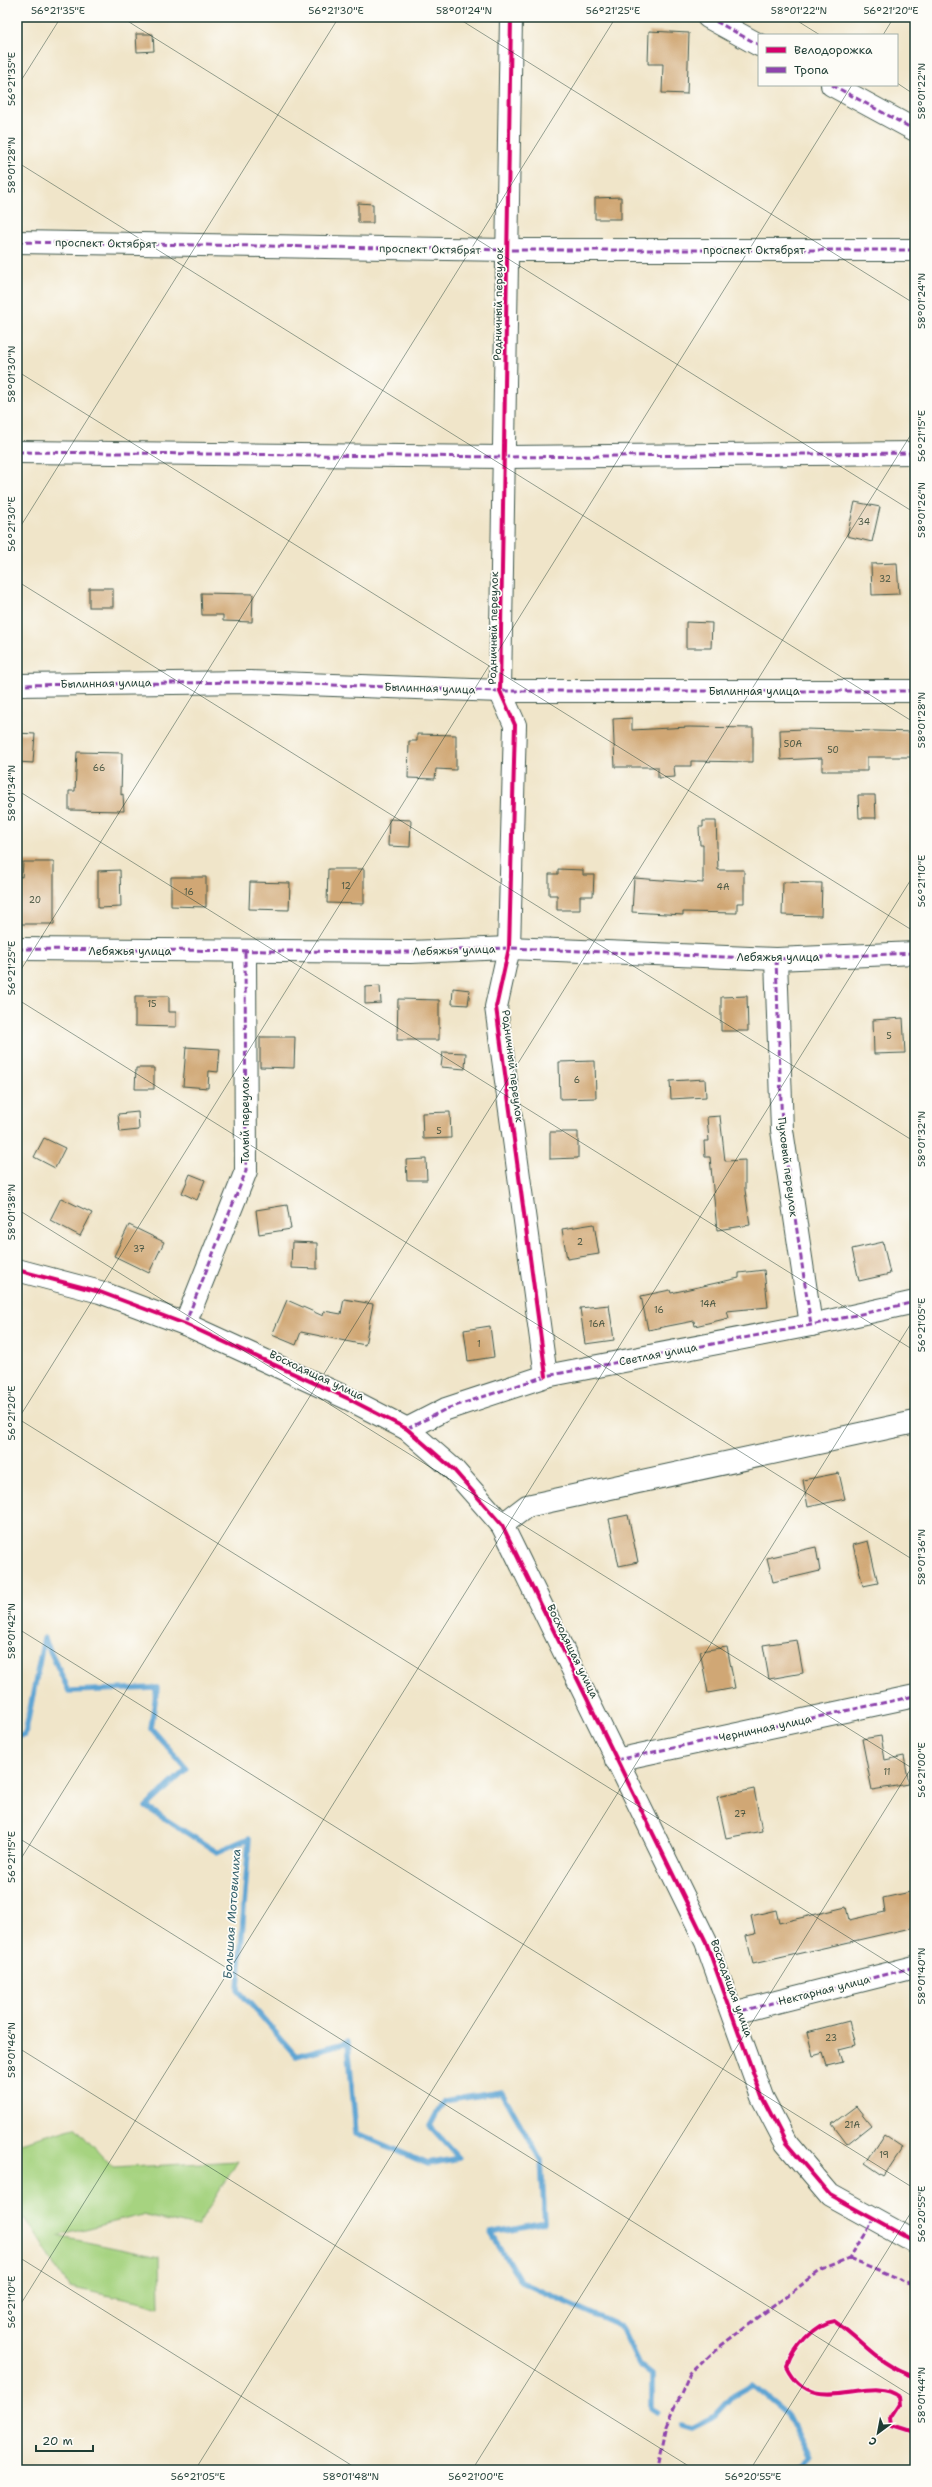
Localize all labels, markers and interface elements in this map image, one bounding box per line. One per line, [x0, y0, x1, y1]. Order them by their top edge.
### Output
text: 56°21'35"E [31, 4, 85, 17]
text: 56°21'30"E [308, 4, 364, 17]
text: 58°01'24"N [436, 4, 492, 17]
text: 56°21'25"E [586, 4, 640, 17]
text: 58°01'22"N [771, 4, 827, 17]
text: 56°21'20"E [863, 4, 919, 17]
legend [758, 34, 898, 86]
text: Велодорожка [794, 42, 873, 58]
text: 56°21'35"E [5, 52, 18, 106]
text: Тропа [794, 62, 829, 78]
text: 58°01'22"N [915, 63, 928, 119]
text: 58°01'28"N [5, 137, 18, 193]
street label: проспект Октябрят [55, 235, 157, 252]
street label: проспект Октябрят [379, 241, 481, 258]
street label: проспект Октябрят [703, 243, 805, 258]
street label: Родничный переулок [490, 247, 507, 361]
text: 58°01'24"N [915, 273, 928, 329]
text: 58°01'30"N [5, 346, 18, 402]
text: 56°21'15"E [915, 410, 928, 462]
text: 58°01'26"N [915, 482, 928, 538]
text: 56°21'30"E [5, 496, 18, 552]
house number: 34 [858, 516, 870, 528]
street label: Родничный переулок [485, 571, 502, 685]
house number: 32 [879, 573, 891, 585]
street label: Былинная улица [60, 675, 152, 692]
street label: Былинная улица [384, 679, 476, 698]
street label: Былинная улица [708, 684, 800, 699]
text: 58°01'28"N [915, 692, 928, 748]
house number: 50А [784, 738, 803, 750]
house number: 50 [827, 744, 839, 756]
house number: 66 [93, 762, 105, 774]
text: 58°01'34"N [5, 765, 18, 821]
text: 56°21'10"E [915, 855, 928, 907]
house number: 12 [341, 880, 351, 892]
house number: 4А [717, 881, 730, 893]
house number: 16 [184, 886, 194, 898]
house number: 20 [29, 894, 41, 906]
text: 56°21'25"E [5, 941, 18, 995]
street label: Лебяжья улица [412, 942, 496, 959]
street label: Лебяжья улица [89, 944, 172, 959]
street label: Лебяжья улица [737, 950, 820, 965]
house number: 15 [147, 998, 157, 1010]
street label: Родничный переулок [498, 1009, 527, 1123]
house number: 5 [886, 1030, 892, 1042]
house number: 6 [574, 1074, 580, 1086]
street label: Талый переулок [238, 1076, 253, 1164]
text: 58°01'32"N [915, 1111, 928, 1167]
street label: Пуховый переулок [774, 1116, 801, 1218]
house number: 5 [436, 1125, 442, 1137]
text: 58°01'38"N [5, 1184, 18, 1240]
house number: 2 [577, 1236, 583, 1248]
house number: 37 [133, 1243, 145, 1255]
house number: 14А [700, 1298, 717, 1310]
text: 56°21'05"E [915, 1298, 928, 1352]
house number: 16 [654, 1304, 664, 1316]
house number: 16А [589, 1318, 606, 1330]
house number: 1 [477, 1338, 481, 1350]
street label: Светлая улица [618, 1340, 699, 1369]
street label: Восходящая улица [267, 1347, 367, 1404]
text: 56°21'20"E [5, 1385, 18, 1441]
text: 58°01'36"N [915, 1529, 928, 1585]
street label: Восходящая улица [543, 1602, 602, 1701]
text: 58°01'42"N [5, 1603, 18, 1659]
street label: Черничная улица [717, 1711, 813, 1746]
text: 56°21'00"E [915, 1742, 928, 1798]
house number: 11 [883, 1766, 891, 1778]
house number: 27 [734, 1808, 746, 1820]
text: 56°21'15"E [5, 1831, 18, 1883]
water label: Большая Мотовилиха [219, 1848, 245, 1980]
street label: Восходящая улица [707, 1937, 756, 2039]
text: 58°01'40"N [915, 1948, 928, 2004]
street label: Нектарная улица [777, 1972, 872, 2009]
text: 58°01'46"N [5, 2022, 18, 2078]
house number: 23 [825, 2032, 837, 2044]
house number: 21А [844, 2119, 861, 2131]
house number: 19 [879, 2149, 889, 2161]
text: 56°20'55"E [915, 2186, 928, 2242]
text: 56°21'10"E [5, 2276, 18, 2328]
text: 58°01'44"N [915, 2367, 928, 2423]
north arrow [858, 2413, 898, 2453]
scale bar [36, 2427, 93, 2453]
text: 20 m [42, 2433, 73, 2449]
text: С [866, 2433, 880, 2449]
text: 56°21'05"E [171, 2470, 225, 2483]
text: 58°01'48"N [323, 2470, 379, 2483]
text: 56°21'00"E [448, 2470, 504, 2483]
text: 56°20'55"E [725, 2470, 781, 2483]

